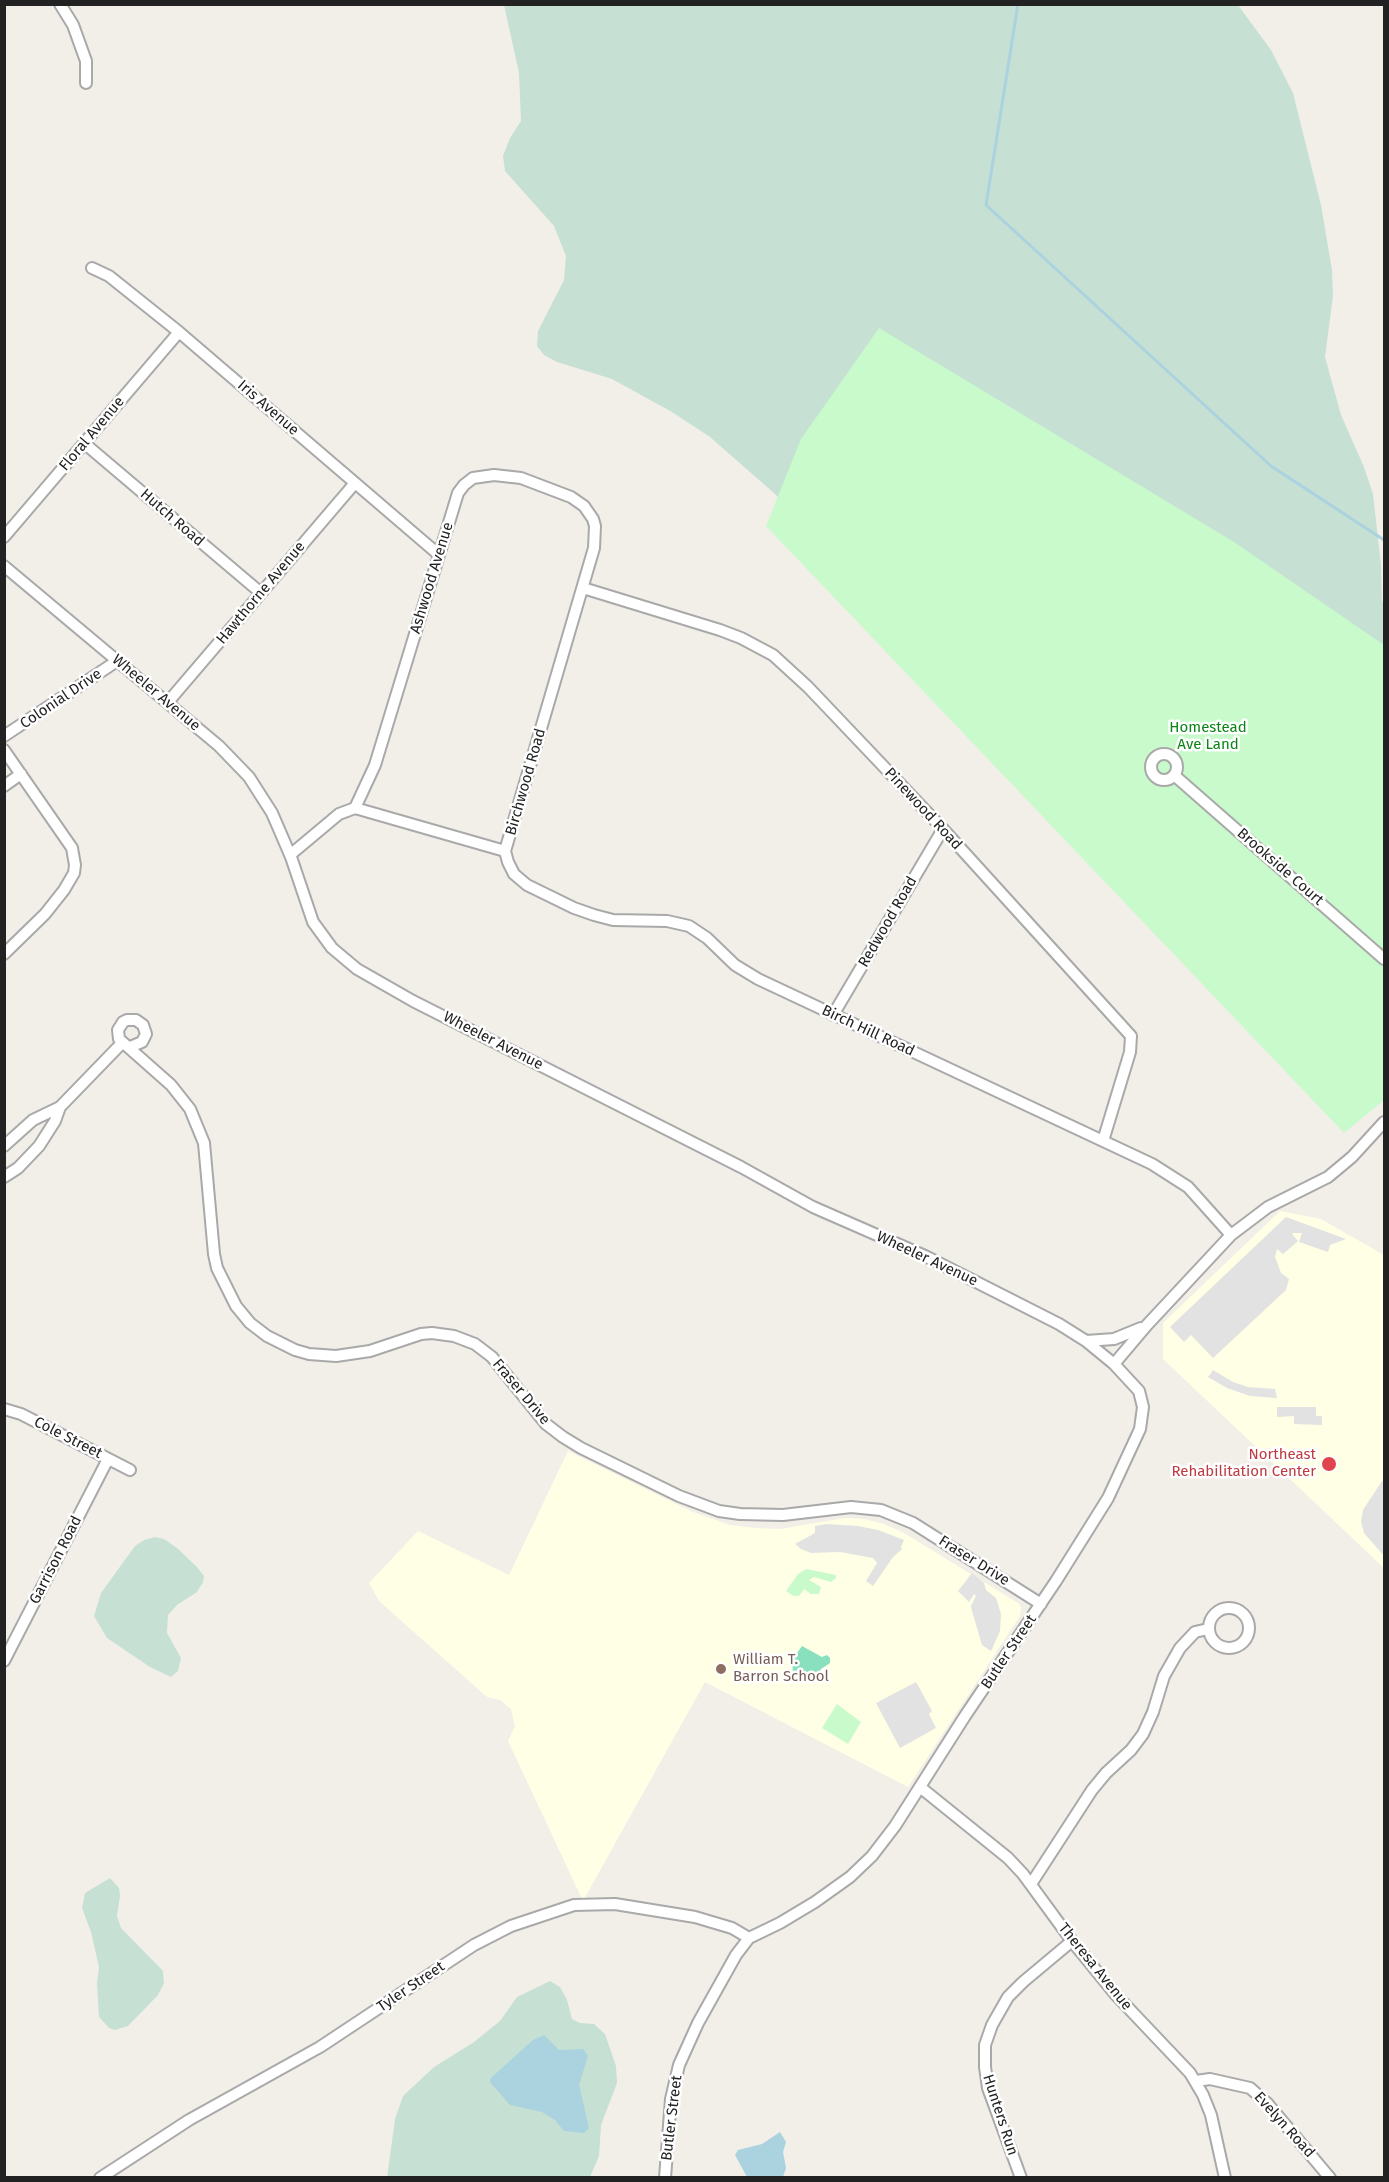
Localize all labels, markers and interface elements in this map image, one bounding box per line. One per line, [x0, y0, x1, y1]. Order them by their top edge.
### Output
street label: Iris Avenue [234, 377, 302, 439]
street label: Floral Avenue [56, 393, 128, 475]
street label: Hutch Road [136, 485, 208, 551]
street label: Ashwood Avenue [407, 520, 457, 636]
street label: Hawthorne Avenue [213, 538, 309, 648]
street label: Wheeler Avenue [108, 651, 204, 735]
street label: Colonial Drive [17, 665, 105, 733]
park label: Homestead Ave Land [1169, 719, 1247, 754]
street label: Birchwood Road [502, 726, 550, 838]
street label: Pinewood Road [880, 764, 966, 854]
street label: Brookside Court [1233, 825, 1327, 909]
street label: Redwood Road [855, 873, 921, 971]
street label: Birch Hill Road [819, 1002, 917, 1060]
street label: Wheeler Avenue [440, 1008, 546, 1074]
street label: Wheeler Avenue [874, 1228, 980, 1290]
street label: Fraser Drive [488, 1355, 554, 1429]
street label: Cole Street [31, 1413, 105, 1463]
place label: Northeast Rehabilitation Center [1171, 1446, 1316, 1481]
marker: Northeast Rehabilitation Center [1320, 1455, 1338, 1473]
street label: Garrison Road [26, 1513, 86, 1607]
street label: Fraser Drive [935, 1532, 1013, 1590]
street label: Butler Street [977, 1611, 1041, 1693]
place label: William T. Barron School [733, 1651, 829, 1686]
marker: William T. Barron School [714, 1662, 728, 1676]
street label: Theresa Avenue [1054, 1920, 1136, 2014]
street label: Tyler Street [374, 1958, 448, 2016]
street label: Hunters Run [978, 2072, 1022, 2158]
street label: Butler Street [658, 2074, 686, 2162]
street label: Evelyn Road [1250, 2088, 1318, 2162]

